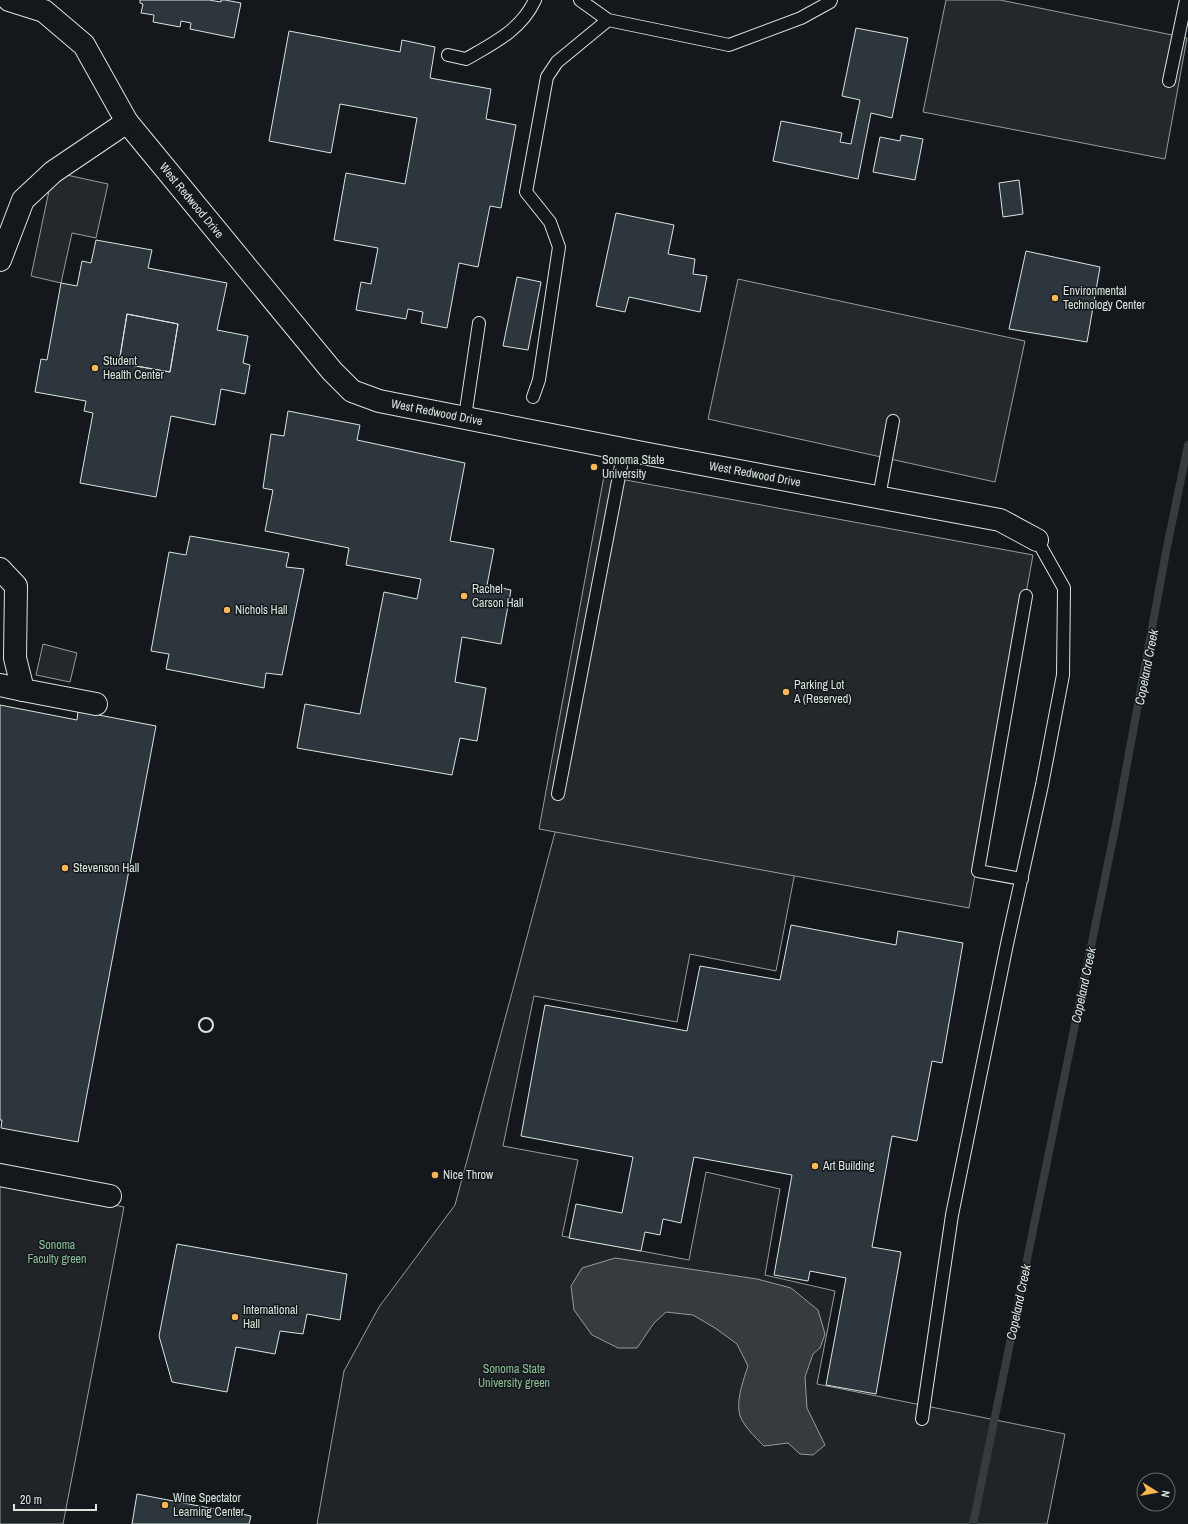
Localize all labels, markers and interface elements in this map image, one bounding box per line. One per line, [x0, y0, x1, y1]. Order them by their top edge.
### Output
street label: West Redwood Drive [156, 159, 227, 241]
place label: Environmental Technology Center [1063, 283, 1146, 313]
marker: Environmental Technology Center [1050, 293, 1060, 303]
place label: Student Health Center [103, 353, 164, 383]
marker: Student Health Center [90, 363, 100, 373]
street label: West Redwood Drive [390, 396, 484, 429]
place label: Sonoma State University [602, 452, 664, 482]
street label: West Redwood Drive [708, 458, 802, 490]
marker: Sonoma State University [589, 462, 599, 472]
place label: Rachel Carson Hall [472, 581, 523, 611]
marker: Rachel Carson Hall [459, 591, 469, 601]
place label: Nichols Hall [235, 602, 288, 618]
marker: Nichols Hall [222, 605, 232, 615]
water label: Copeland Creek [1131, 627, 1162, 707]
place label: Parking Lot A (Reserved) [793, 677, 851, 707]
marker: Parking Lot A (Reserved) [781, 687, 791, 697]
place label: Stevenson Hall [73, 860, 139, 876]
marker: Stevenson Hall [60, 863, 70, 873]
water label: Copeland Creek [1067, 945, 1100, 1025]
place label: Art Building [822, 1158, 875, 1174]
marker: Art Building [810, 1161, 820, 1171]
place label: Nice Throw [443, 1167, 494, 1183]
marker: Nice Throw [430, 1170, 440, 1180]
park label: Sonoma Faculty green [27, 1237, 87, 1267]
water label: Copeland Creek [1002, 1262, 1035, 1342]
place label: International Hall [243, 1302, 298, 1332]
marker: International Hall [230, 1312, 240, 1322]
park label: Sonoma State University green [478, 1361, 550, 1391]
north arrow [1136, 1472, 1176, 1512]
scale bar [14, 1486, 96, 1512]
text: N [1158, 1489, 1173, 1498]
place label: Wine Spectator Learning Center [173, 1490, 245, 1520]
text: 20 m [20, 1492, 42, 1508]
marker: Wine Spectator Learning Center [160, 1500, 170, 1510]

